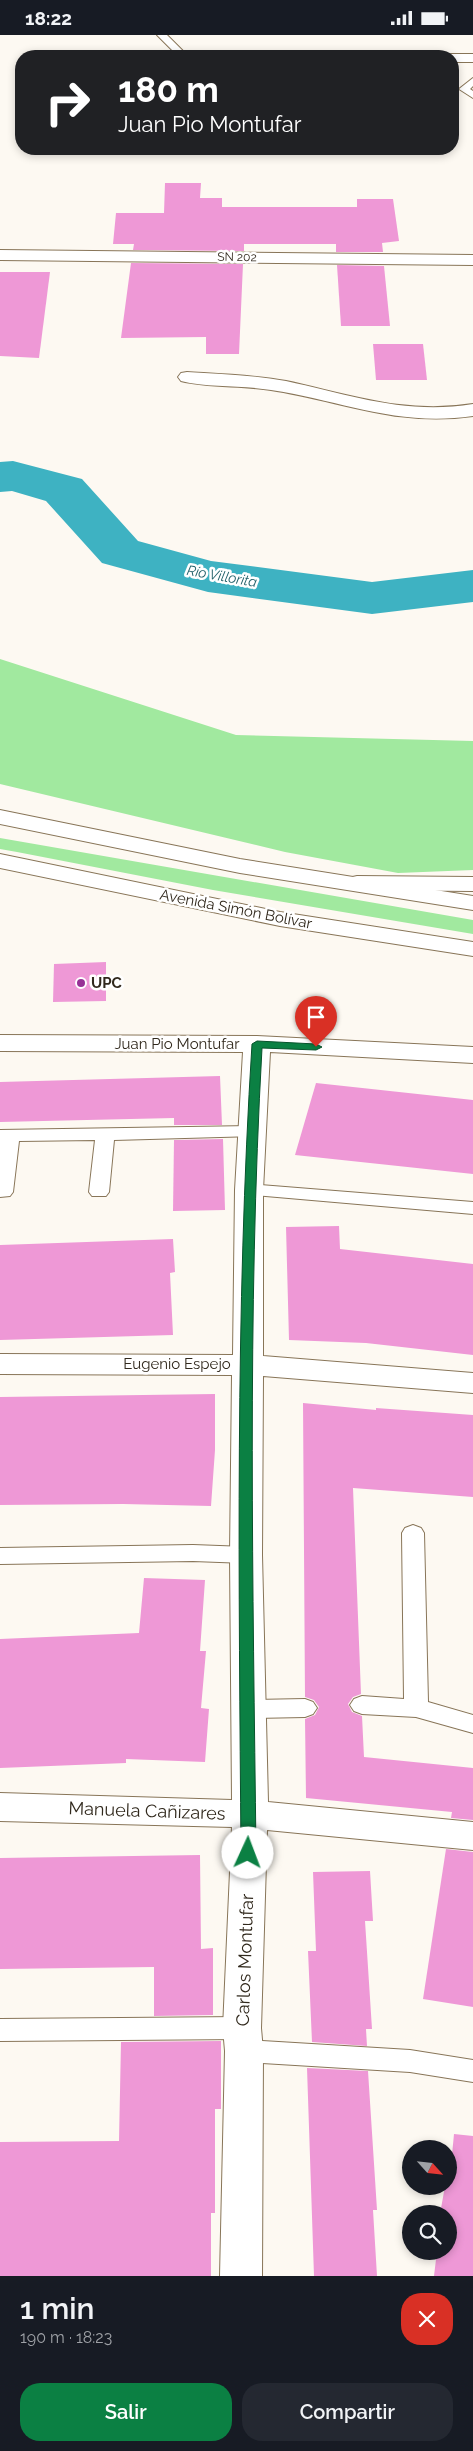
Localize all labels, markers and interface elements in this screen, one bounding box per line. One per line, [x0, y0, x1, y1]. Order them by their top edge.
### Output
text: 18:22 [25, 7, 72, 29]
text: 180 m [118, 69, 219, 110]
icon: right [35, 70, 100, 135]
text: Juan Pio Montufar [118, 111, 301, 137]
street label: SN 202 [217, 250, 257, 264]
water label: Río Villorita [186, 562, 258, 590]
street label: Avenida Simón Bolívar [158, 885, 314, 933]
place label: UPC [91, 974, 122, 992]
marker: UPC [75, 977, 87, 989]
pin [295, 996, 337, 1047]
icon: arrive [302, 1003, 330, 1031]
street label: Juan Pio Montufar [114, 1035, 240, 1053]
street label: Eugenio Espejo [123, 1355, 231, 1373]
street label: Manuela Cañizares [68, 1797, 226, 1824]
position arrow [221, 1826, 273, 1878]
street label: Carlos Montufar [232, 1893, 257, 2027]
north arrow [402, 2140, 458, 2195]
map controls [402, 2140, 457, 2260]
button: search [402, 2205, 457, 2260]
text: 1 min [20, 2291, 95, 2326]
button: close [401, 2293, 453, 2345]
text: 190 m · 18:23 [20, 2328, 112, 2347]
button: Salir [20, 2383, 232, 2441]
button: Compartir [242, 2383, 453, 2441]

